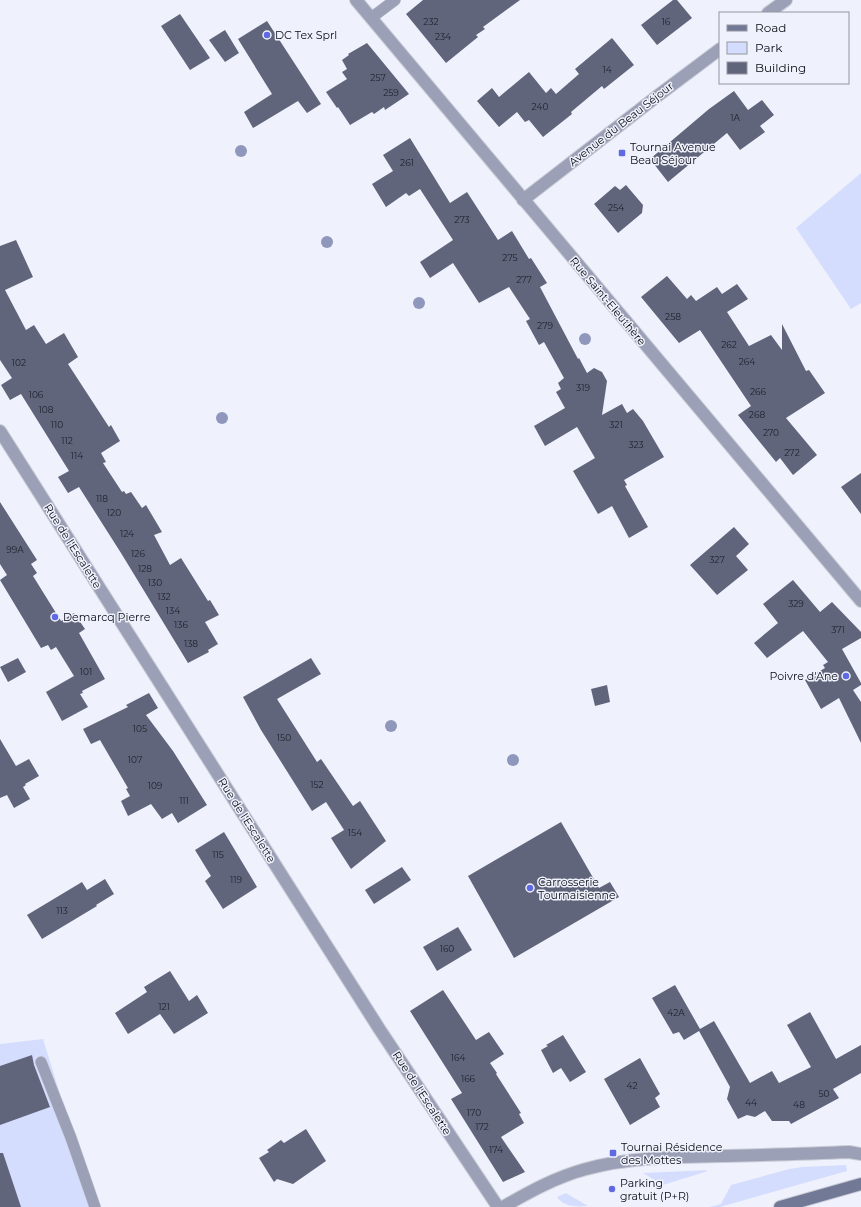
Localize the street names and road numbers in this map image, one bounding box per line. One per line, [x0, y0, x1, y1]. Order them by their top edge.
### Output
street label: Avenue du Beau Séjour [566, 79, 676, 169]
street label: Rue Saint-Eleuthère [567, 254, 649, 348]
street label: Rue de l'Escalette [41, 501, 105, 591]
street label: Rue de l'Escalette [215, 775, 279, 865]
street label: Rue de l'Escalette [390, 1048, 455, 1138]

